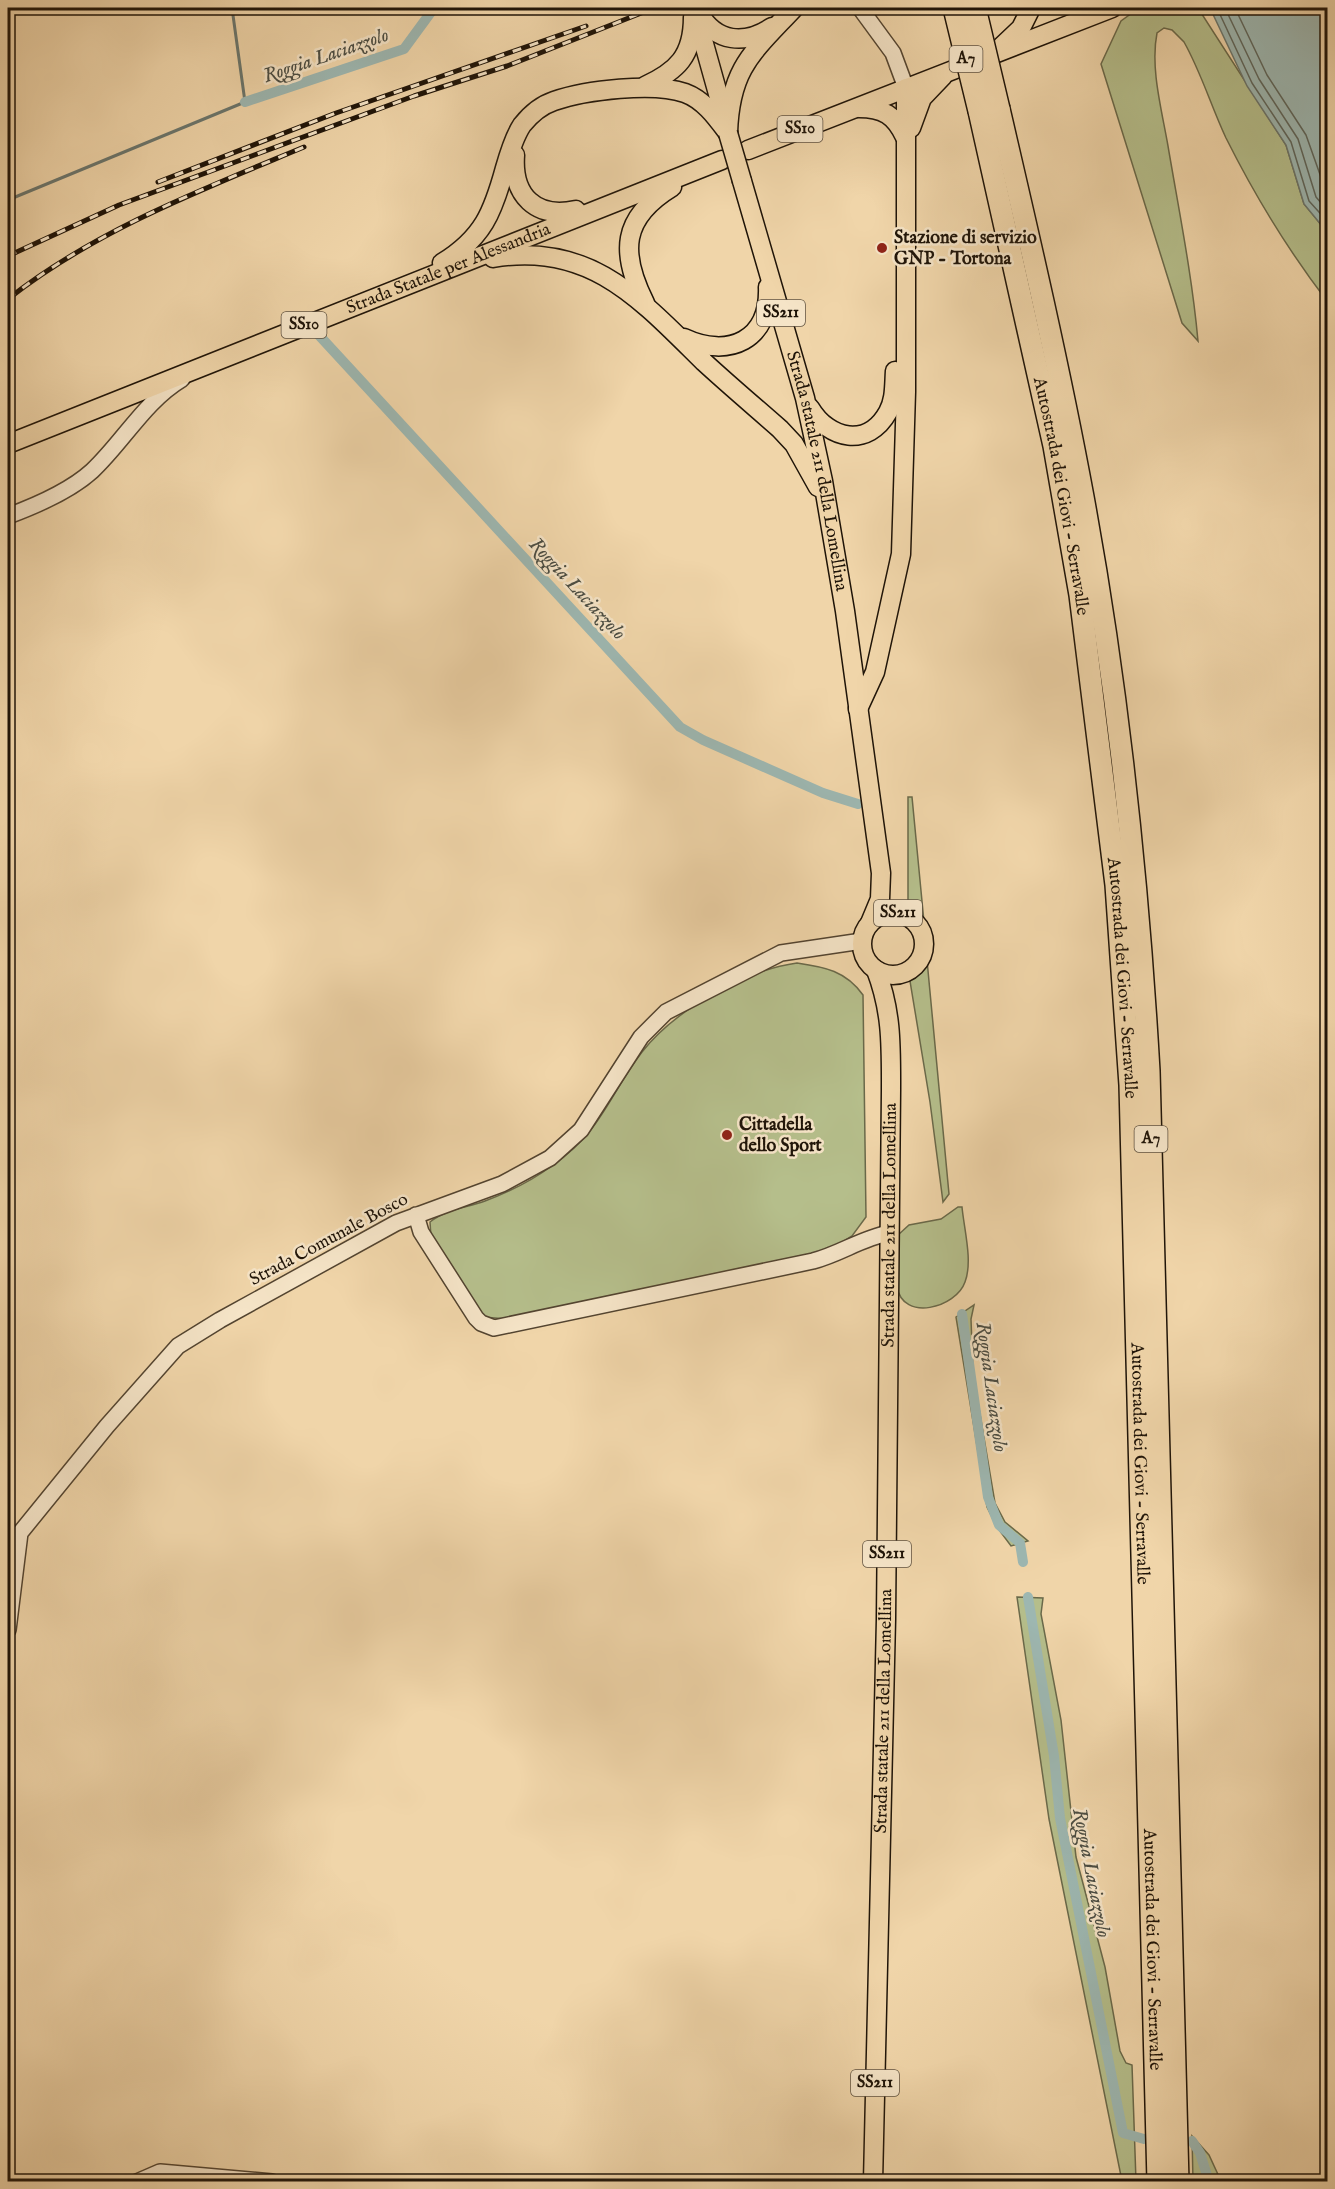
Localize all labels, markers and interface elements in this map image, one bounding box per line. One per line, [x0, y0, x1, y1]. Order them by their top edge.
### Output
water label: Roggia Laciazzolo [260, 23, 392, 90]
road number: A7 [950, 46, 982, 72]
road number: SS10 [778, 116, 822, 142]
street label: Strada Statale per Alessandria [343, 218, 554, 320]
place label: Stazione di servizio GNP - Tortona [894, 227, 1037, 271]
marker: Stazione di servizio GNP - Tortona [875, 241, 889, 255]
road number: SS211 [757, 300, 805, 326]
road number: SS10 [282, 312, 326, 338]
street label: Strada statale 211 della Lomellina [780, 348, 853, 593]
street label: Autostrada dei Giovi - Serravalle [1027, 374, 1094, 617]
water label: Roggia Laciazzolo [522, 532, 631, 646]
street label: Autostrada dei Giovi - Serravalle [1101, 855, 1142, 1099]
road number: SS211 [874, 900, 922, 926]
street label: Strada statale 211 della Lomellina [877, 1103, 902, 1348]
place label: Cittadella dello Sport [739, 1114, 822, 1158]
road number: A7 [1134, 1126, 1168, 1152]
marker: Cittadella dello Sport [720, 1128, 734, 1142]
street label: Strada Comunale Bosco [246, 1188, 413, 1292]
water label: Roggia Laciazzolo [968, 1320, 1013, 1454]
street label: Autostrada dei Giovi - Serravalle [1125, 1341, 1154, 1585]
road number: SS211 [863, 1541, 911, 1567]
street label: Strada statale 211 della Lomellina [870, 1589, 898, 1834]
water label: Roggia Laciazzolo [1065, 1806, 1116, 1940]
street label: Autostrada dei Giovi - Serravalle [1137, 1827, 1167, 2071]
road number: SS211 [851, 2070, 899, 2096]

